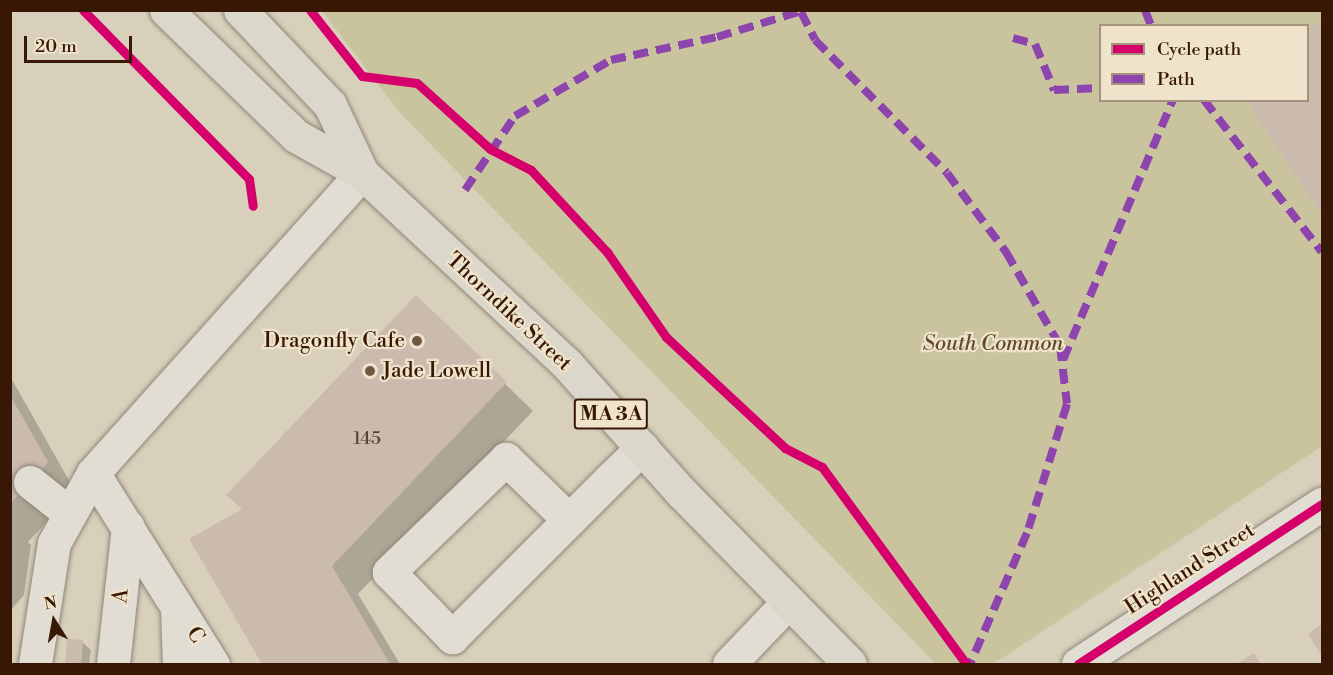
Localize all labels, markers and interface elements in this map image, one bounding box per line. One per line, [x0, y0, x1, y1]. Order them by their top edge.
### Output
scale bar [27, 24, 135, 62]
legend [1099, 24, 1309, 102]
text: 20 m [35, 35, 77, 58]
text: Cycle path [1157, 38, 1241, 61]
text: Path [1157, 68, 1195, 91]
street label: Thorndike Street [441, 247, 577, 377]
place label: Dragonfly Cafe [264, 328, 405, 354]
park label: South Common [923, 331, 1063, 357]
marker: Dragonfly Cafe [410, 334, 424, 348]
place label: Jade Lowell [382, 358, 491, 384]
marker: Jade Lowell [363, 364, 377, 378]
road number: MA 3A [574, 397, 648, 431]
house number: 145 [353, 428, 381, 450]
street label: Highland Street [1120, 518, 1260, 620]
street label: A [108, 588, 134, 604]
north arrow [24, 591, 84, 651]
text: N [42, 592, 59, 614]
street label: C [180, 622, 210, 648]

